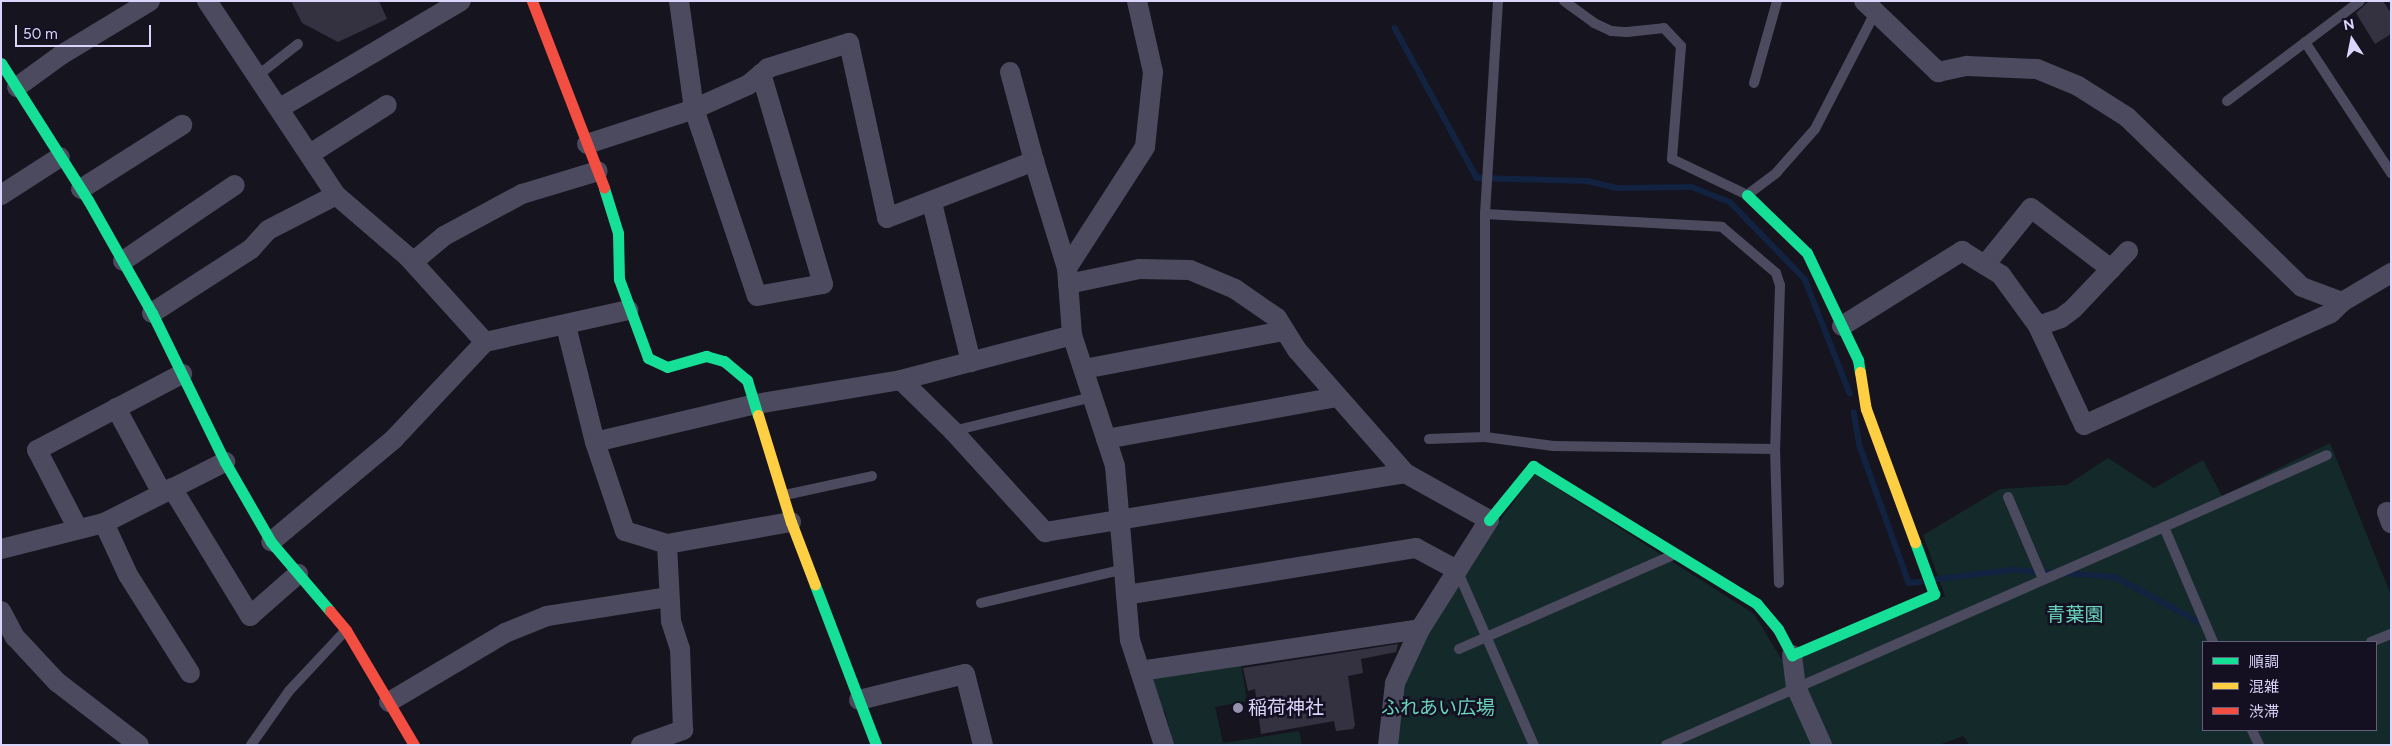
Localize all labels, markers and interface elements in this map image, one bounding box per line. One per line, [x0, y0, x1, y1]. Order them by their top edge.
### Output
scale bar [18, 15, 154, 47]
north arrow [2327, 15, 2377, 65]
text: N [2342, 15, 2356, 34]
text: 50 m [23, 25, 58, 43]
park label: 青葉園 [2047, 604, 2103, 626]
legend [2202, 641, 2377, 731]
text: 順調 [2249, 653, 2279, 671]
text: 混雑 [2249, 678, 2279, 696]
place label: 稲荷神社 [1248, 697, 1324, 719]
park label: ふれあい広場 [1381, 697, 1495, 719]
marker: 稲荷神社 [1232, 702, 1244, 714]
text: 渋滞 [2249, 703, 2279, 721]

